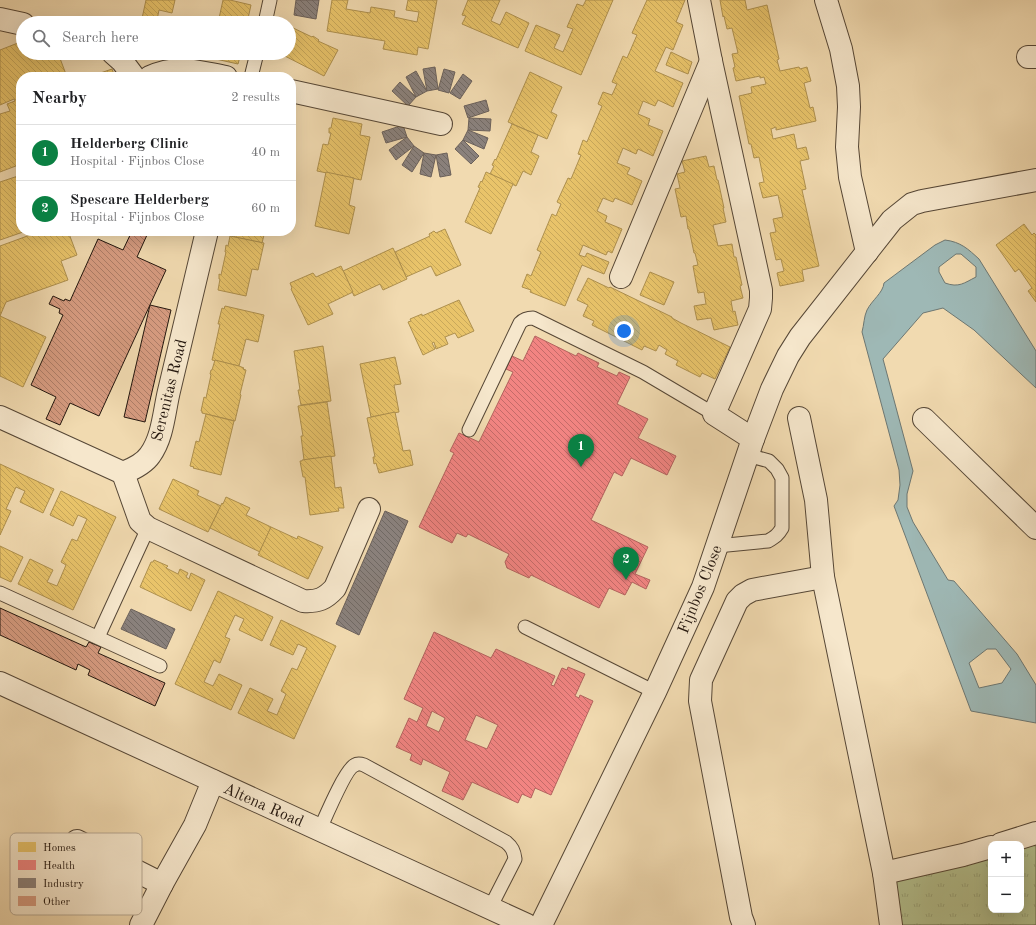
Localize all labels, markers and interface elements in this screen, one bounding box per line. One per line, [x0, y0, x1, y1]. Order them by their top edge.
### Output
search box [16, 16, 296, 60]
icon: search [30, 27, 52, 49]
text: Search here [62, 31, 139, 46]
text: Nearby [32, 90, 87, 107]
text: 2 results [231, 91, 280, 104]
text: Helderberg Clinic [70, 137, 189, 152]
text: 1 [41, 146, 49, 159]
text: 40 m [251, 146, 280, 159]
text: Hospital · Fijnbos Close [70, 155, 204, 168]
text: Spescare Helderberg [70, 193, 209, 208]
text: 2 [41, 202, 49, 215]
text: 60 m [251, 202, 280, 215]
text: Hospital · Fijnbos Close [70, 211, 204, 224]
your location [614, 321, 634, 341]
street label: Serenitas Road [150, 338, 190, 443]
pin: 1 [568, 434, 594, 467]
street label: Fijnbos Close [676, 543, 726, 636]
pin: 2 [613, 547, 639, 580]
street label: Altena Road [221, 781, 306, 831]
legend [10, 833, 142, 915]
map controls [988, 841, 1024, 913]
button: + [988, 841, 1024, 877]
text: Homes [43, 843, 76, 854]
text: Health [43, 861, 75, 872]
button: − [988, 877, 1024, 913]
text: Industry [43, 879, 84, 890]
text: Other [43, 897, 71, 908]

